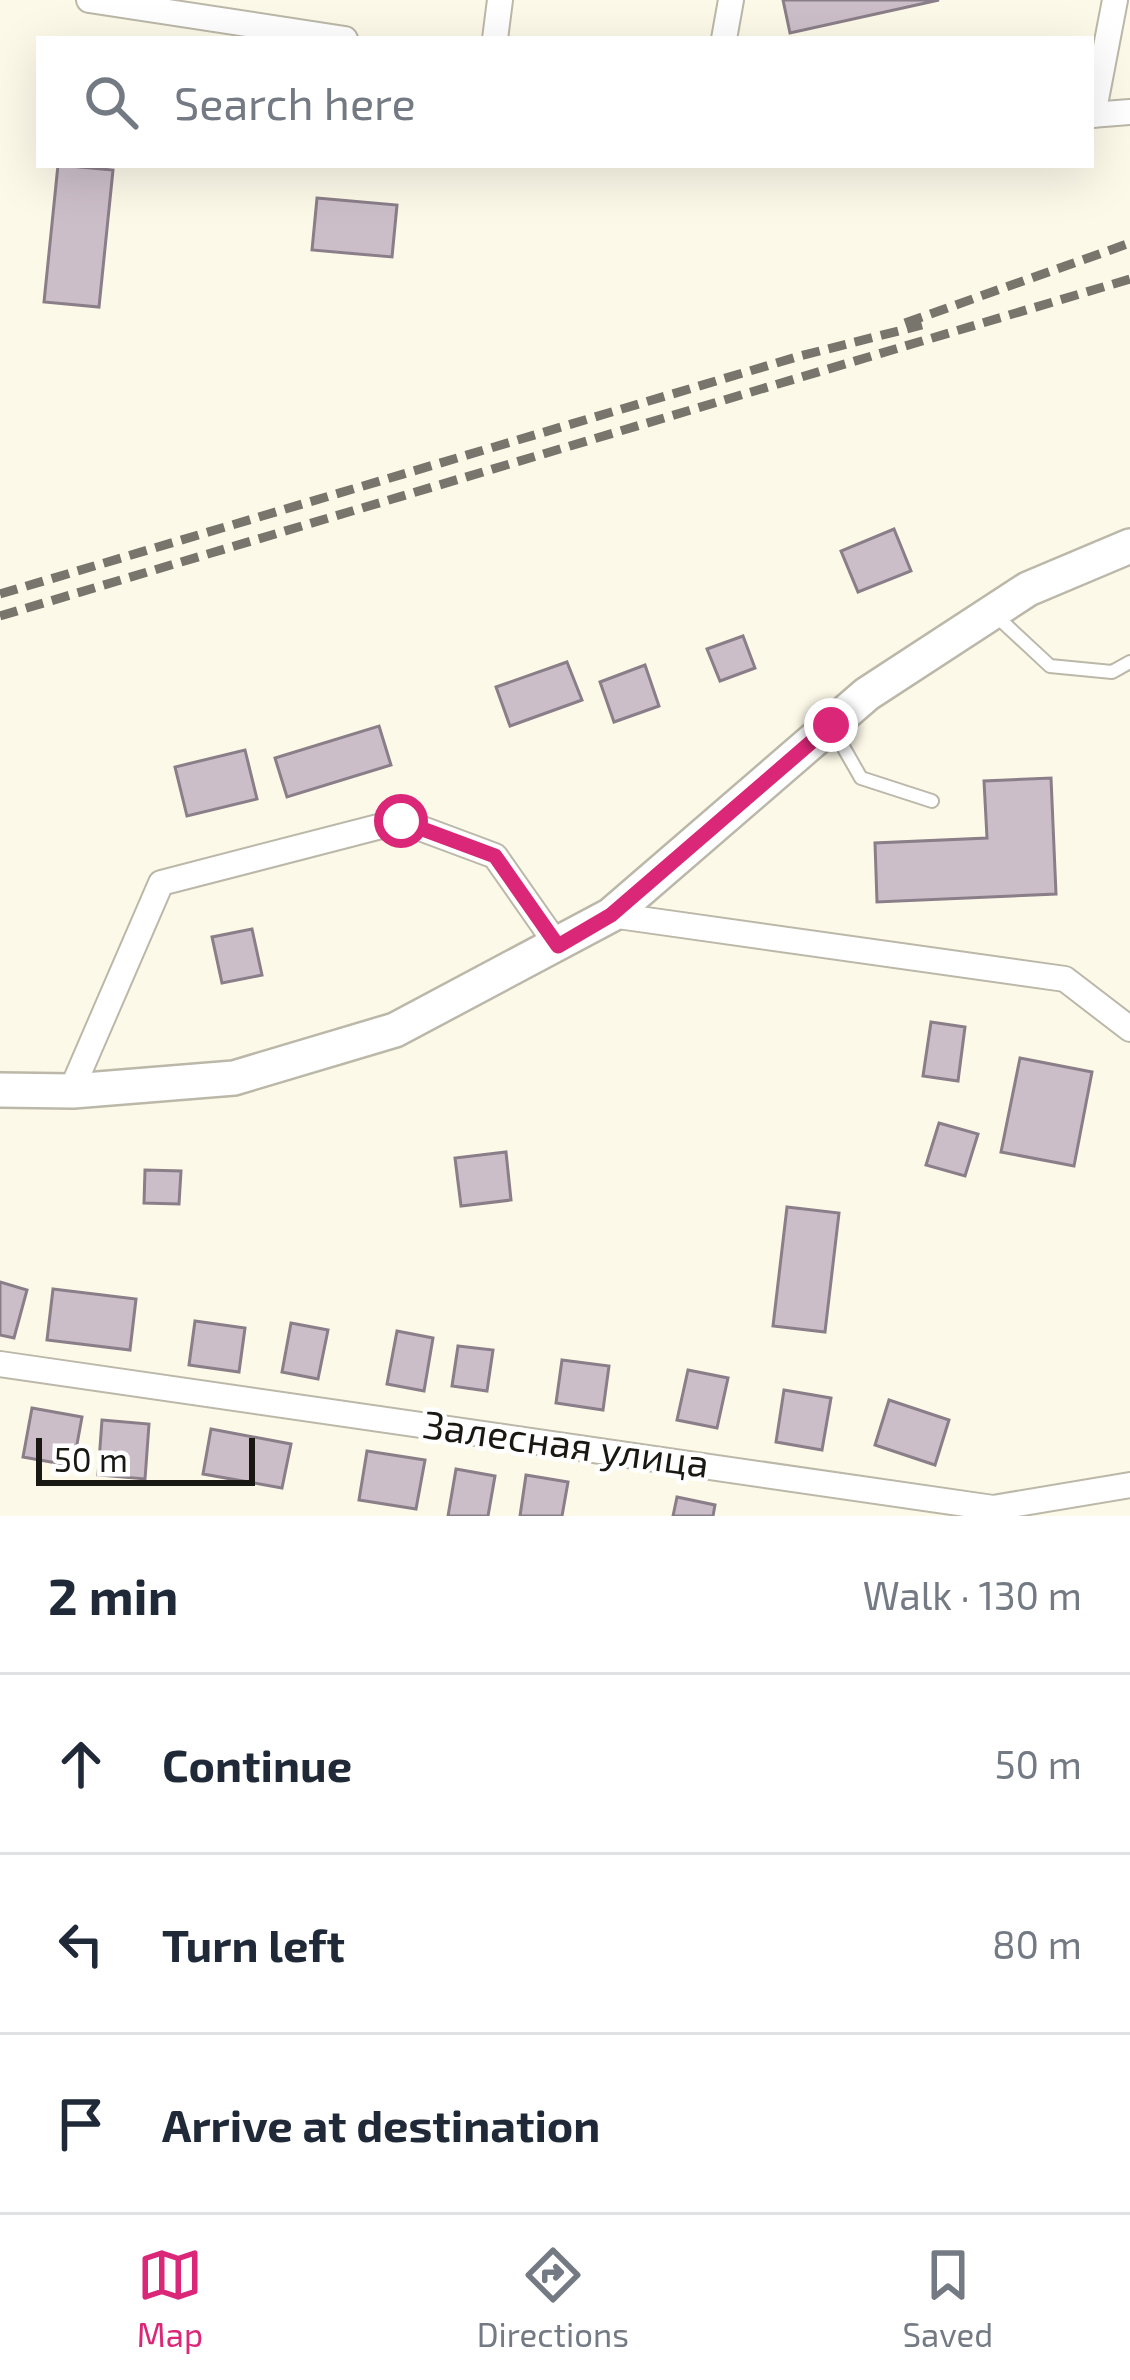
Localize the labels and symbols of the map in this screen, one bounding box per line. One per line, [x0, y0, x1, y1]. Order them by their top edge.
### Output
route end [804, 698, 858, 752]
route start [374, 794, 428, 848]
street label: Залесная улица [420, 1399, 712, 1487]
scale bar [36, 1432, 255, 1485]

